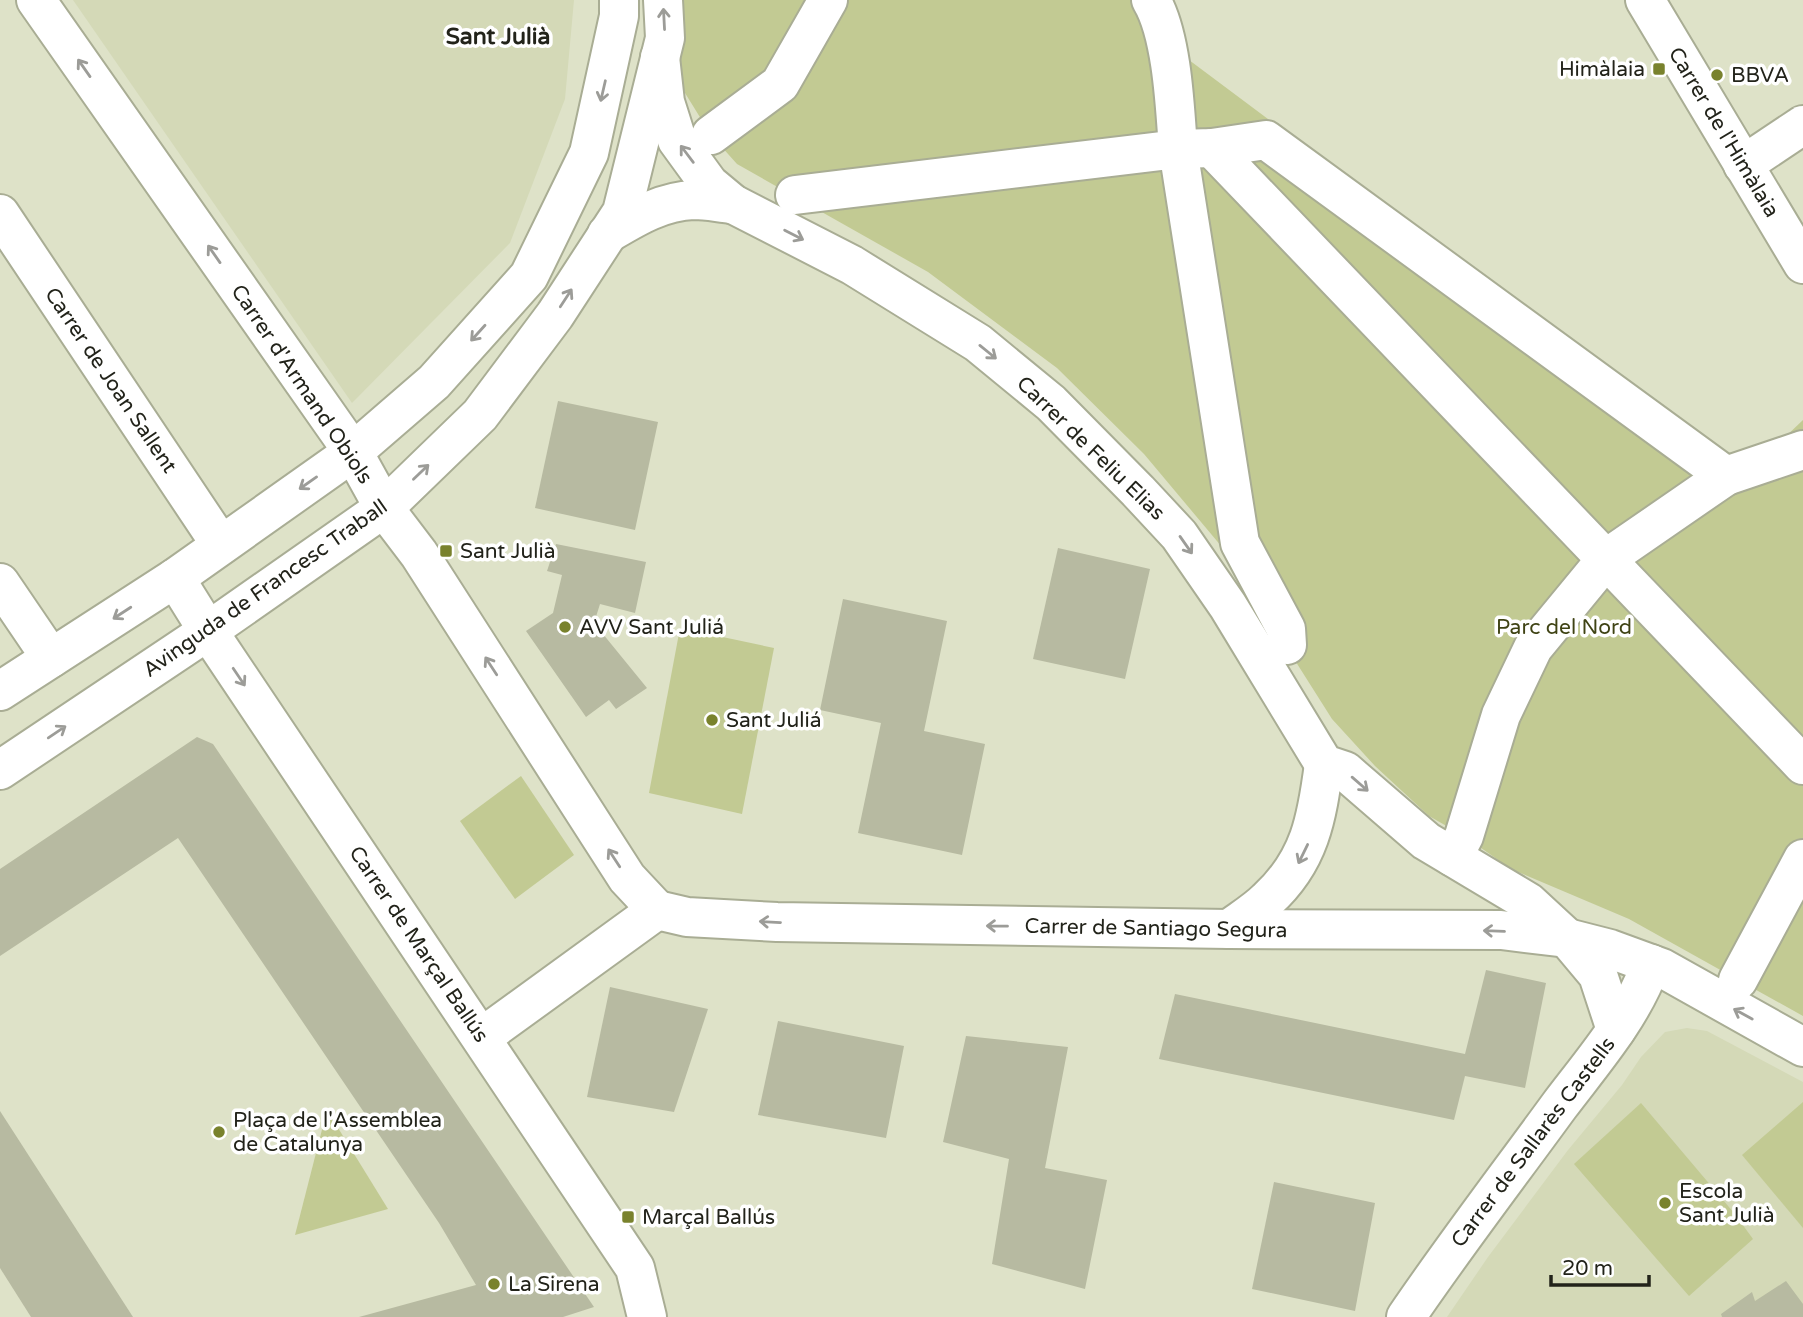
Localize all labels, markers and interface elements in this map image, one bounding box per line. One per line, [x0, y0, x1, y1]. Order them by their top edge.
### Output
one-way arrow [657, 8, 670, 31]
district label: Sant Julià [446, 23, 550, 51]
street label: Carrer de l'Himàlaia [1663, 43, 1784, 222]
place label: Himàlaia [1559, 57, 1645, 82]
one-way arrow [77, 59, 91, 78]
marker: Himàlaia [1651, 61, 1667, 77]
place label: BBVA [1731, 63, 1789, 88]
marker: BBVA [1709, 67, 1725, 83]
one-way arrow [595, 79, 609, 102]
one-way arrow [680, 145, 695, 164]
one-way arrow [783, 229, 803, 243]
one-way arrow [207, 245, 221, 264]
street label: Carrer d'Armand Obiols [225, 280, 378, 489]
street label: Carrer de Joan Sallent [39, 283, 182, 478]
one-way arrow [560, 289, 574, 309]
one-way arrow [470, 324, 486, 342]
one-way arrow [979, 344, 997, 360]
street label: Carrer de Feliu Elias [1011, 371, 1170, 526]
one-way arrow [412, 464, 429, 481]
one-way arrow [299, 476, 318, 490]
street label: Avinguda de Francesc Traball [138, 494, 392, 683]
one-way arrow [1179, 535, 1193, 554]
place label: Sant Julià [460, 539, 556, 564]
marker: Sant Julià [438, 543, 454, 559]
one-way arrow [112, 606, 132, 620]
place label: AVV Sant Juliá [579, 615, 724, 640]
park label: Parc del Nord [1496, 615, 1632, 640]
marker: AVV Sant Juliá [557, 619, 573, 635]
one-way arrow [484, 657, 498, 676]
one-way arrow [232, 666, 246, 686]
place label: Sant Juliá [726, 708, 822, 733]
marker: Sant Juliá [704, 712, 720, 728]
one-way arrow [46, 725, 66, 739]
one-way arrow [1351, 776, 1369, 792]
street label: Carrer de Marçal Ballús [344, 841, 494, 1047]
one-way arrow [1296, 843, 1309, 864]
one-way arrow [606, 848, 620, 868]
street label: Carrer de Santiago Segura [1024, 914, 1288, 943]
one-way arrow [759, 915, 782, 928]
one-way arrow [986, 919, 1009, 932]
one-way arrow [1483, 924, 1506, 937]
one-way arrow [1734, 1007, 1754, 1021]
street label: Carrer de Sallarès Castells [1446, 1032, 1621, 1252]
place label: Plaça de l'Assemblea de Catalunya [233, 1108, 442, 1157]
marker: Plaça de l'Assemblea de Catalunya [211, 1124, 227, 1140]
place label: Escola Sant Julià [1679, 1179, 1775, 1228]
marker: Escola Sant Julià [1657, 1195, 1673, 1211]
place label: Marçal Ballús [642, 1205, 775, 1230]
marker: Marçal Ballús [620, 1209, 636, 1225]
scale bar [1551, 1244, 1649, 1288]
text: 20 m [1562, 1256, 1613, 1281]
place label: La Sirena [508, 1272, 600, 1297]
marker: La Sirena [486, 1276, 502, 1292]

